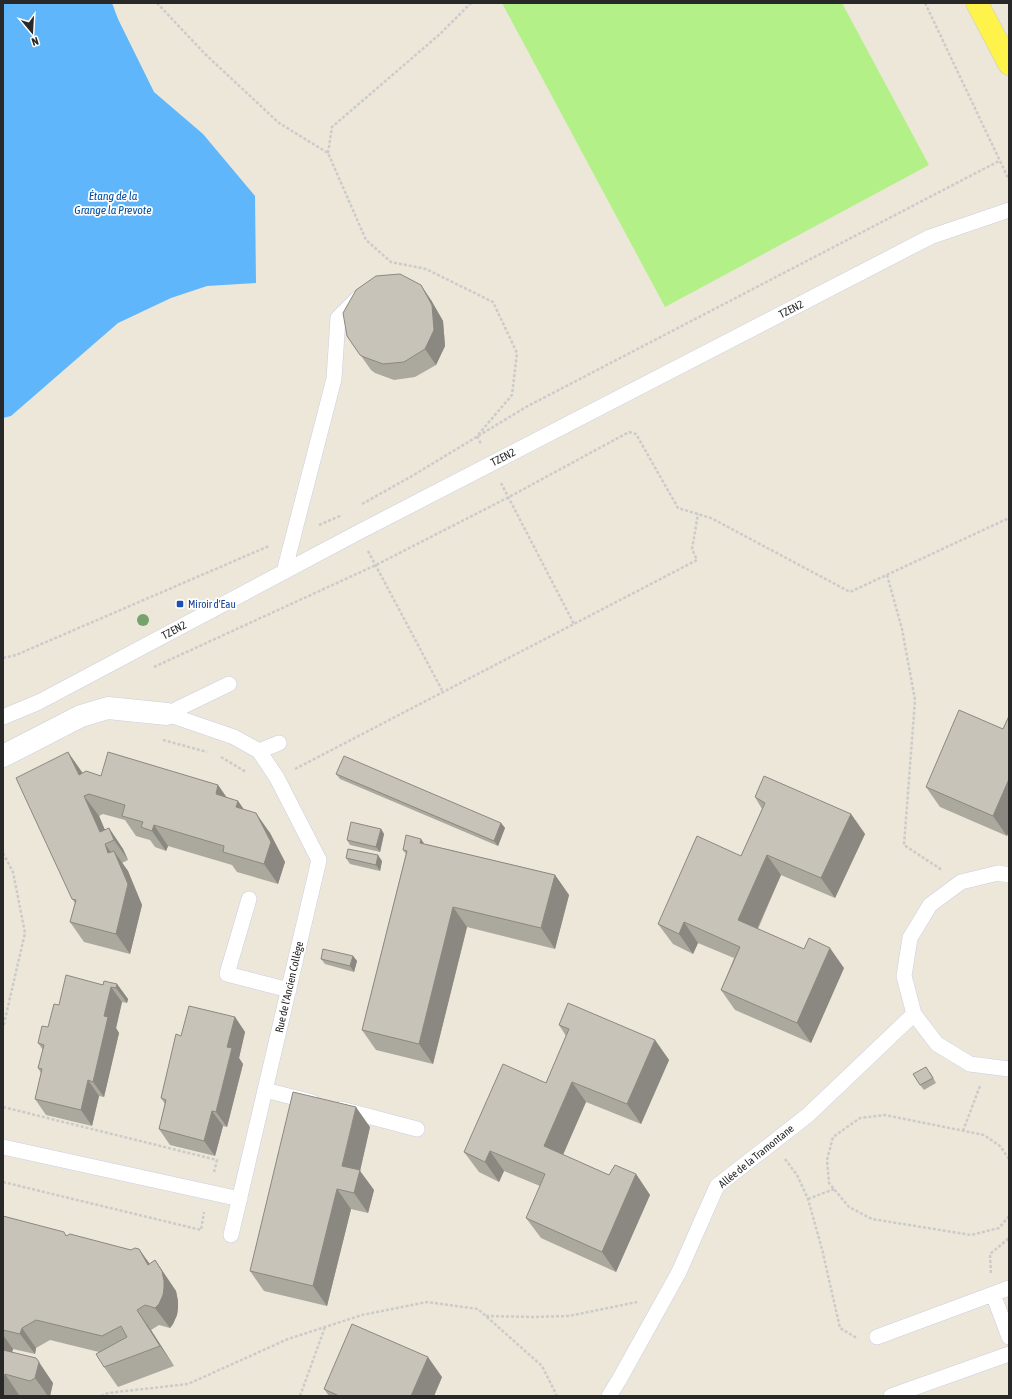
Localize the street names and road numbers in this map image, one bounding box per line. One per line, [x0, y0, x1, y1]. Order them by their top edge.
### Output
street label: TZEN2 [777, 298, 805, 320]
street label: TZEN2 [489, 446, 517, 468]
street label: TZEN2 [160, 619, 188, 641]
street label: Rue de l'Ancien Collège [273, 940, 305, 1034]
street label: Allée de la Tramontane [716, 1122, 796, 1190]

